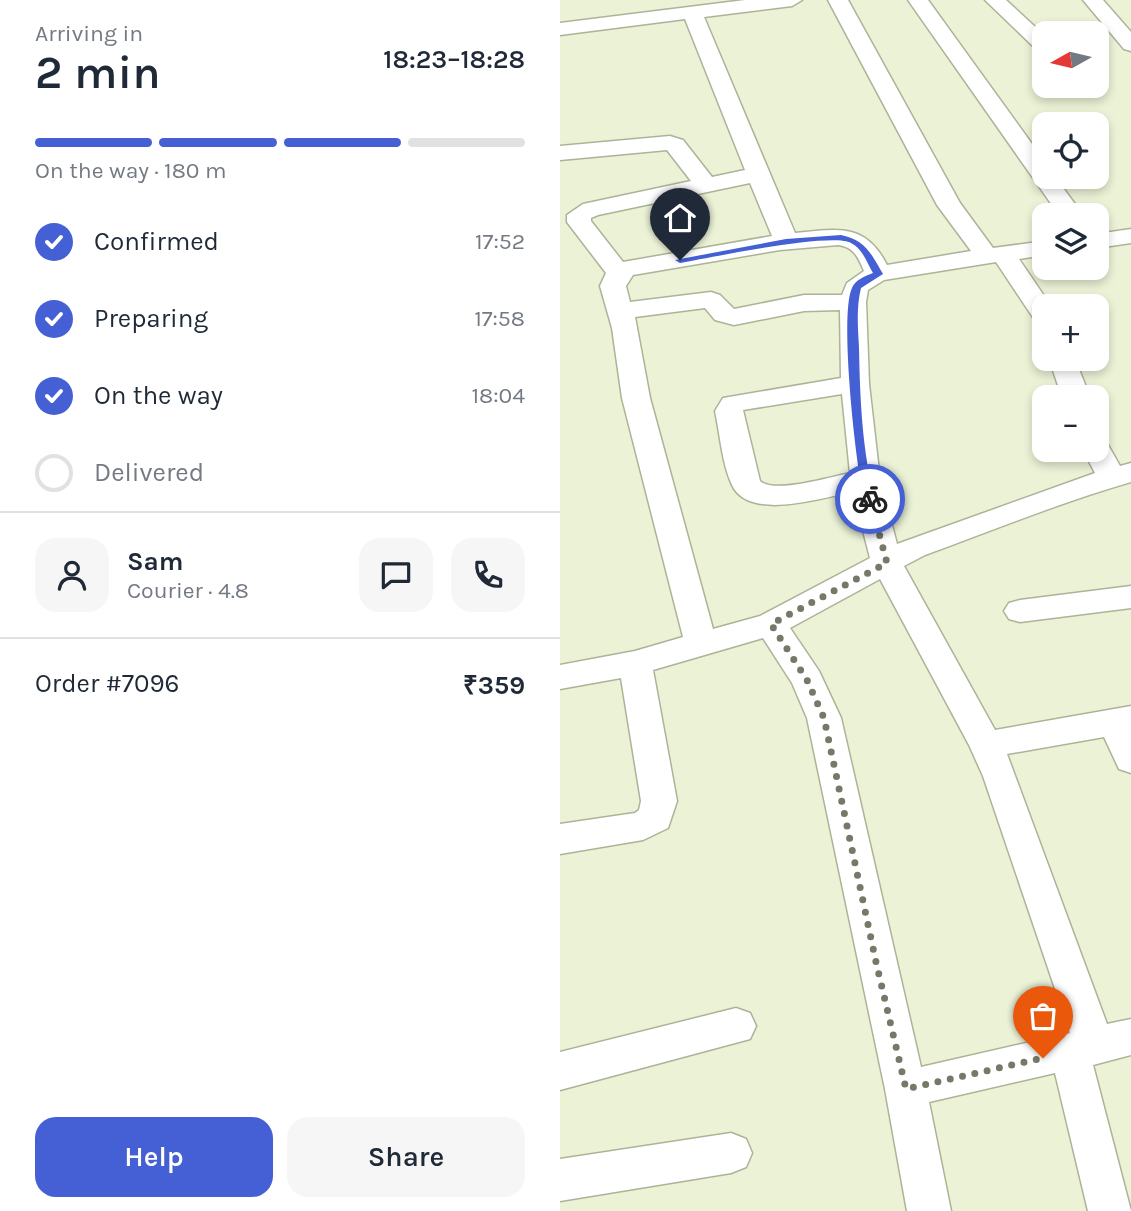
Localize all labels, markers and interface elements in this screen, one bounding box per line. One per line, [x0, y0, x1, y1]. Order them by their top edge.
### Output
text: Arriving in [35, 20, 143, 47]
north arrow [1032, 21, 1110, 98]
map controls [1032, 21, 1109, 462]
text: 18:23–18:28 [383, 44, 525, 75]
text: 2 min [35, 46, 161, 100]
button: locate [1032, 112, 1109, 189]
text: On the way · 180 m [35, 157, 226, 184]
pin [650, 188, 710, 260]
icon: home [661, 199, 699, 237]
button: layers [1032, 203, 1109, 280]
icon: check [35, 223, 73, 261]
text: Confirmed [94, 226, 219, 257]
text: 17:52 [475, 228, 525, 255]
button: + [1032, 294, 1109, 371]
icon: check [35, 300, 73, 338]
text: Preparing [94, 303, 208, 334]
text: 17:58 [474, 305, 525, 332]
icon: check [35, 377, 73, 415]
text: On the way [94, 380, 223, 411]
text: 18:04 [471, 382, 525, 409]
button: − [1032, 385, 1109, 462]
text: Delivered [94, 457, 204, 488]
courier [835, 464, 905, 534]
icon: bike [851, 480, 889, 518]
button: person [35, 538, 109, 612]
button: chat [359, 538, 433, 612]
button: phone [451, 538, 525, 612]
text: Sam [127, 546, 183, 577]
text: Courier · 4.8 [127, 577, 249, 604]
text: Order #7096 [35, 668, 179, 699]
text: ₹359 [463, 670, 525, 701]
pin [1013, 986, 1073, 1058]
icon: bag [1024, 997, 1062, 1035]
button: Help [35, 1117, 273, 1197]
button: Share [287, 1117, 525, 1197]

